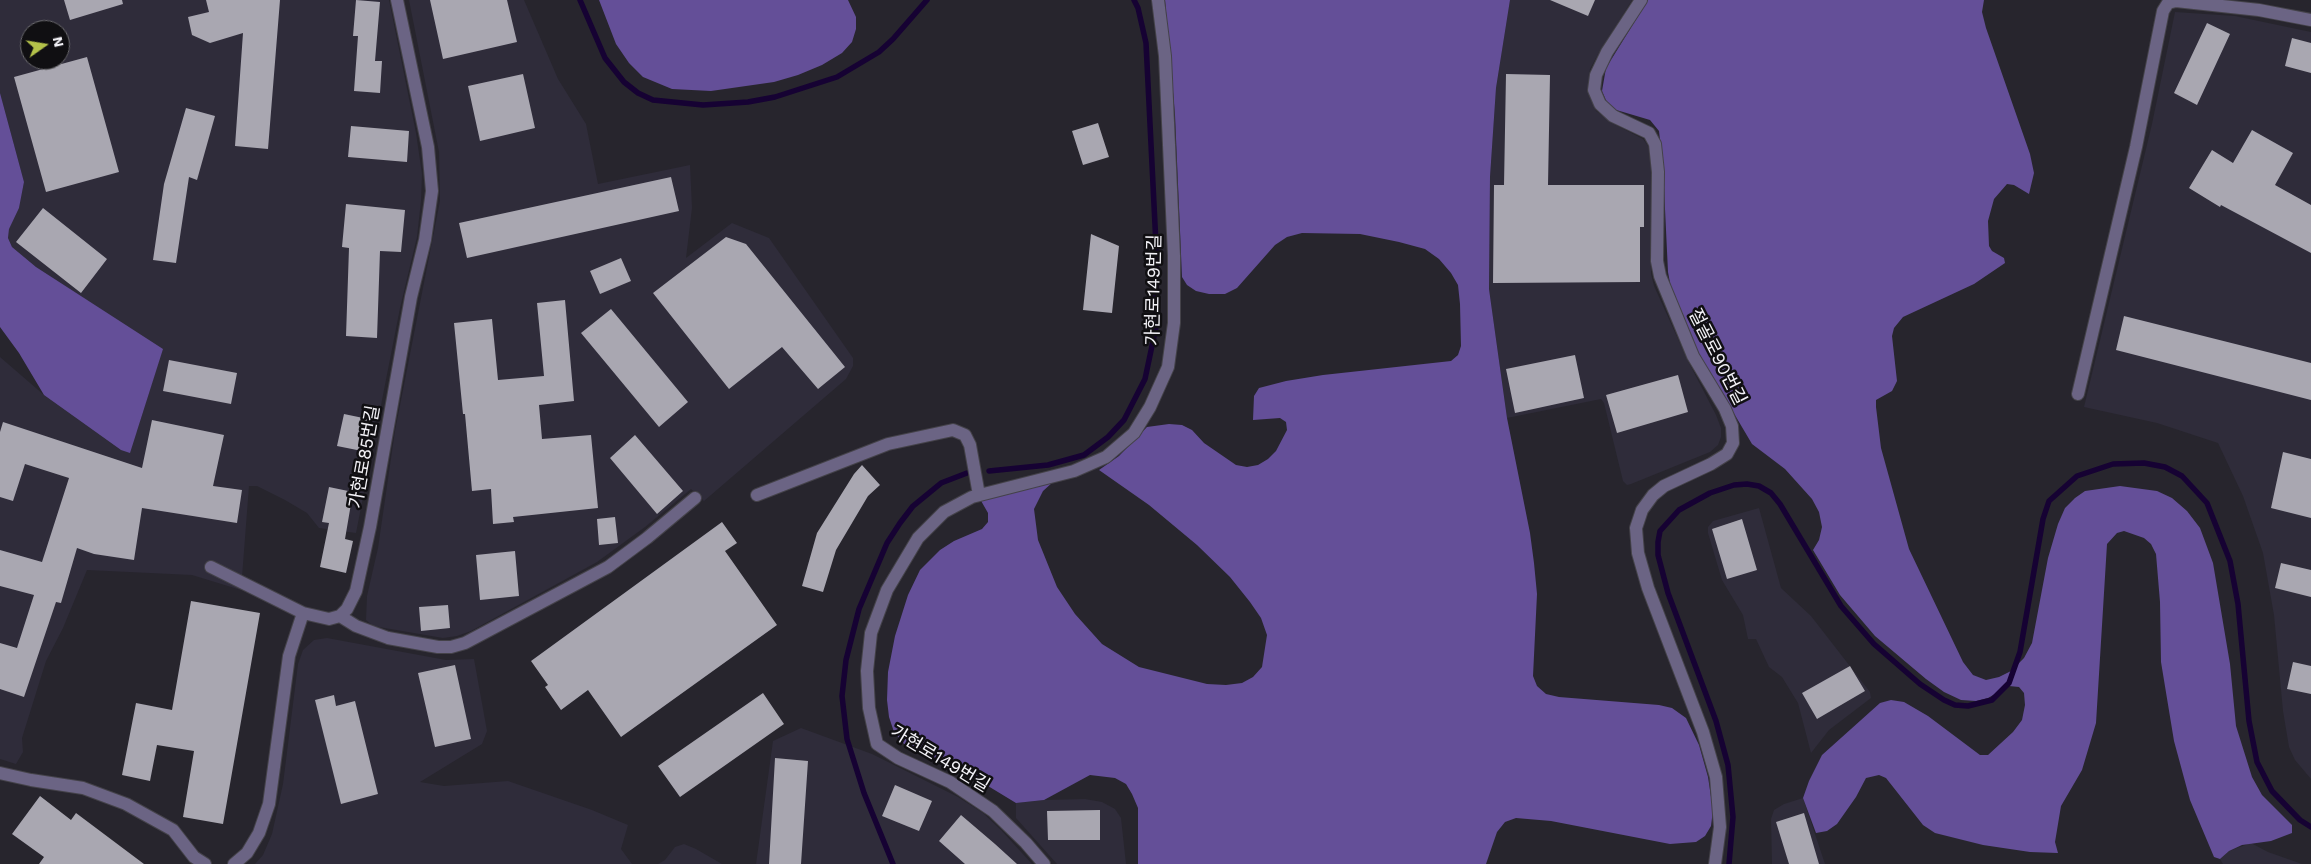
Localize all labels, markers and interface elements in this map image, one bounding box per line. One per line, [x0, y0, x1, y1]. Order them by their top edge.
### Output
north arrow [20, 20, 70, 70]
text: N [50, 35, 68, 49]
street label: 가현로149번길 [1142, 234, 1166, 346]
street label: 절골로90번길 [1684, 305, 1750, 409]
street label: 가현로85번길 [345, 404, 385, 510]
street label: 가현로149번길 [886, 721, 994, 797]

